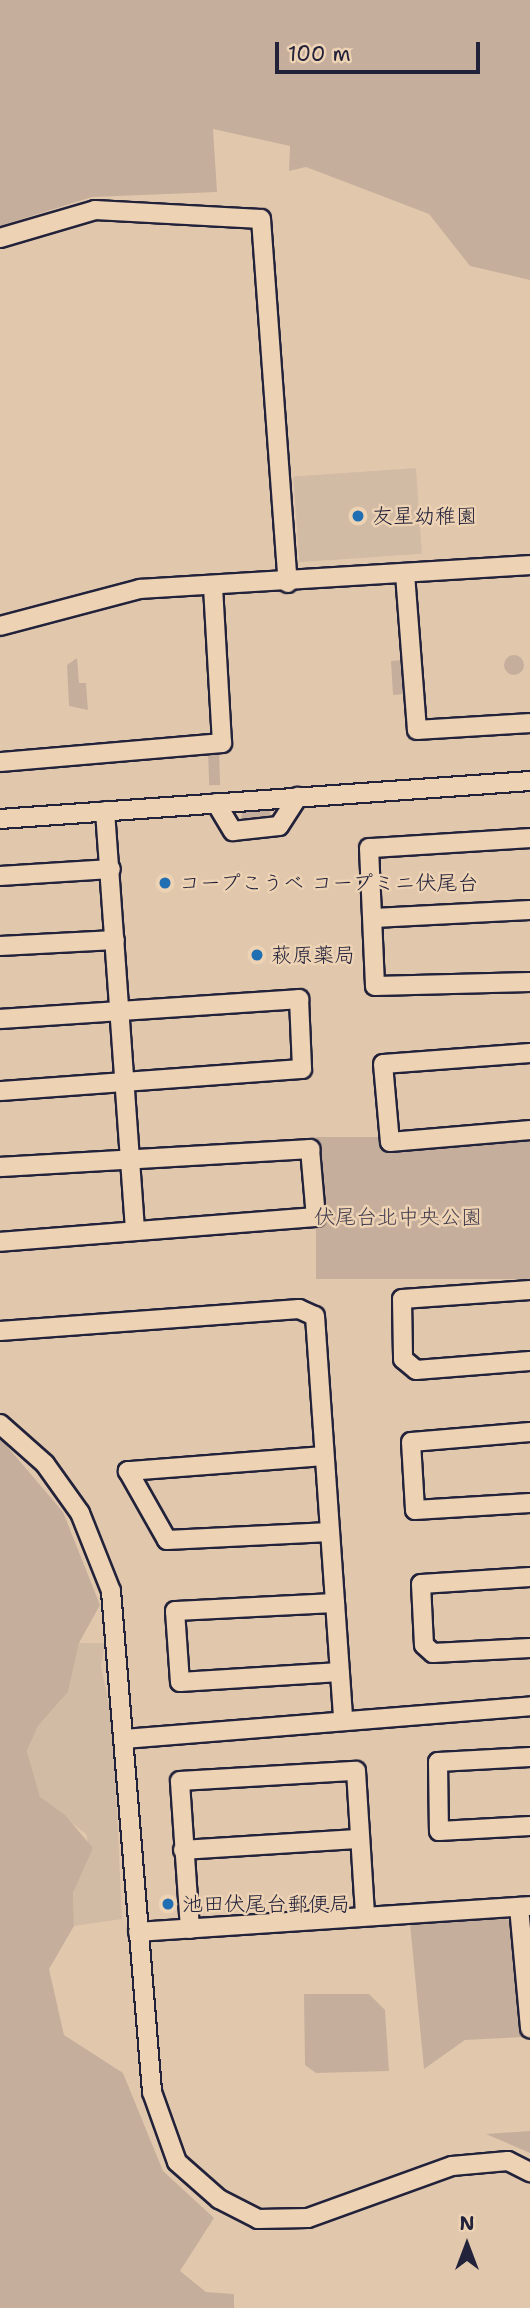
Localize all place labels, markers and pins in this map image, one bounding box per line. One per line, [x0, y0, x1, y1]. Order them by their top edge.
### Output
place label: 友星幼稚園 [372, 503, 477, 529]
marker: 友星幼稚園 [350, 508, 366, 524]
place label: コープこうべ コープミニ伏尾台 [179, 870, 480, 896]
marker: コープこうべ コープミニ伏尾台 [157, 875, 173, 891]
place label: 萩原薬局 [271, 942, 355, 968]
marker: 萩原薬局 [249, 947, 265, 963]
place label: 池田伏尾台郵便局 [182, 1891, 350, 1917]
marker: 池田伏尾台郵便局 [160, 1896, 176, 1912]

